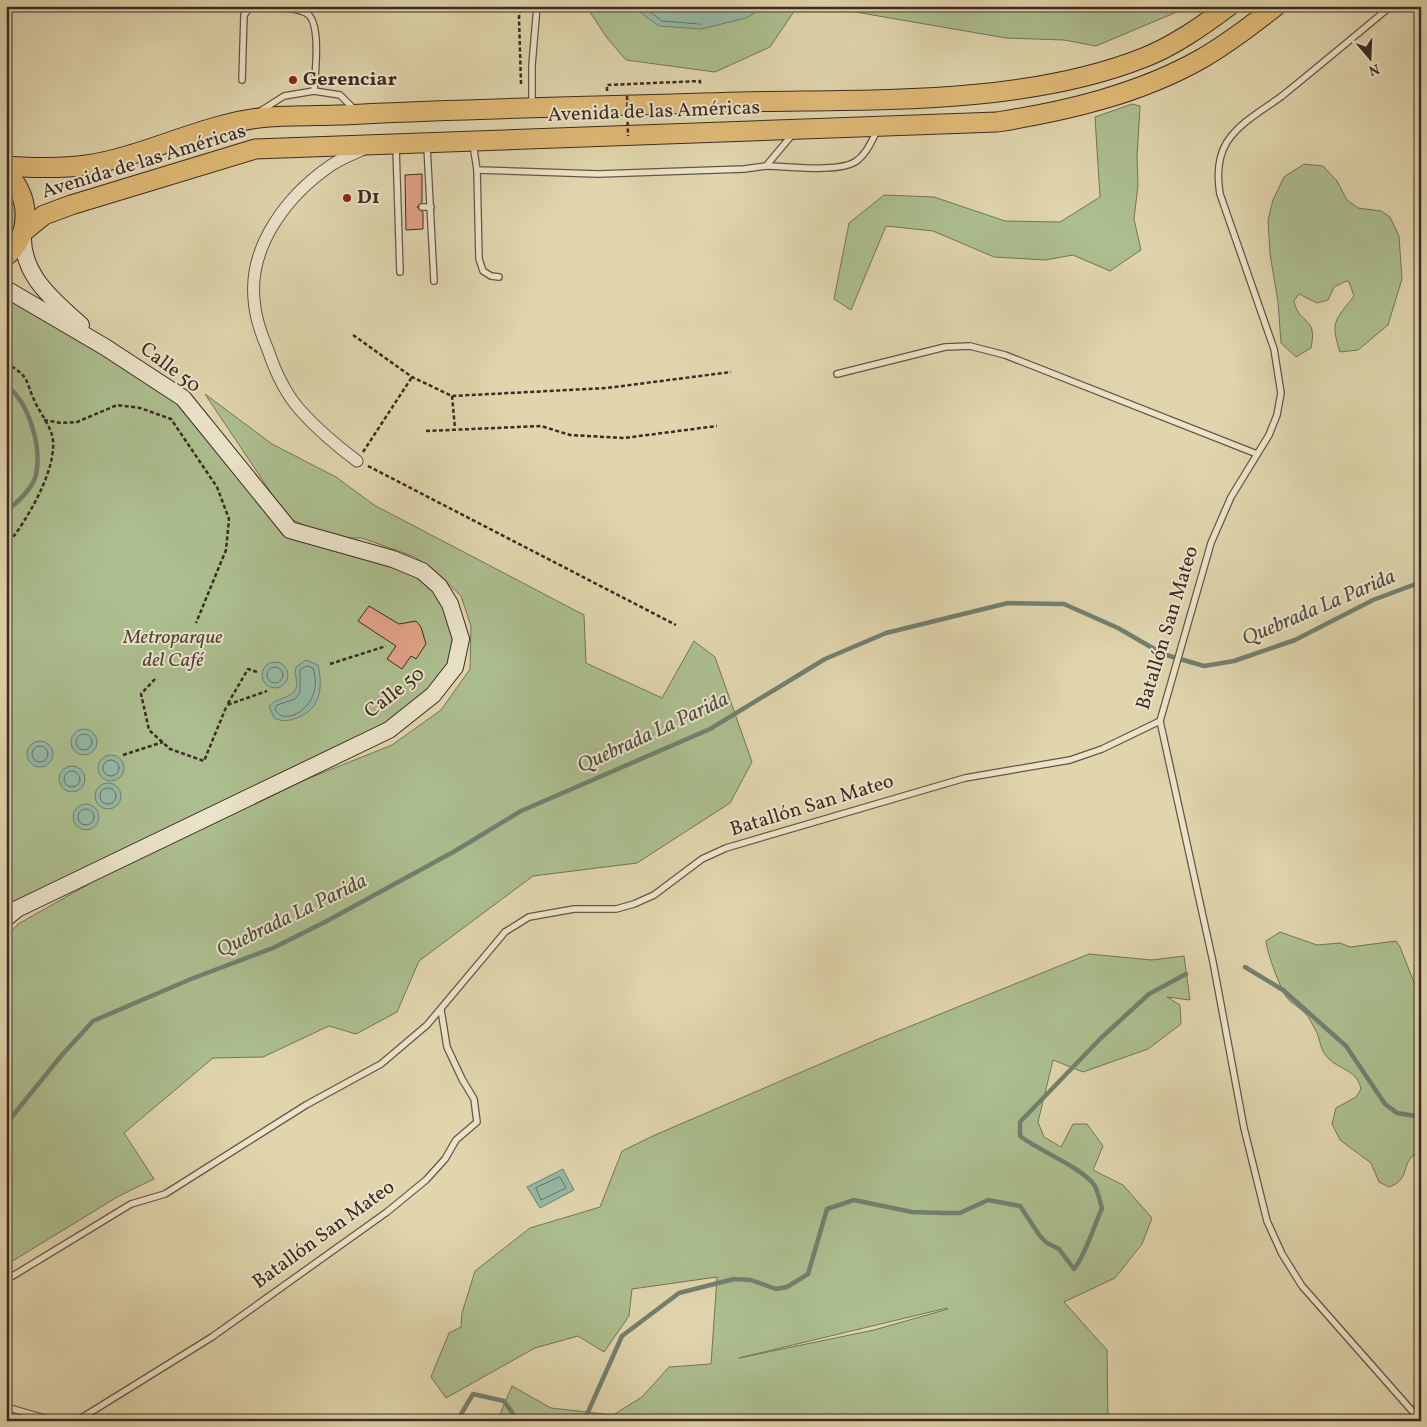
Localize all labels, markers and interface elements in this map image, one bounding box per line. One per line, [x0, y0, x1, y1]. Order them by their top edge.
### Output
north arrow [1344, 32, 1394, 82]
text: N [1366, 58, 1382, 80]
place label: Gerenciar [303, 66, 397, 94]
marker: Gerenciar [287, 74, 299, 86]
street label: Avenida de las Américas [547, 94, 761, 130]
street label: Avenida de las Américas [38, 118, 250, 206]
place label: D1 [357, 184, 380, 212]
marker: D1 [341, 192, 353, 204]
street label: Calle 50 [134, 336, 206, 400]
street label: Batallón San Mateo [1130, 543, 1206, 713]
water label: Quebrada La Parida [1238, 563, 1400, 653]
park label: Metroparque del Café [122, 624, 223, 675]
street label: Calle 50 [359, 661, 431, 725]
water label: Quebrada La Parida [572, 685, 734, 781]
street label: Batallón San Mateo [727, 768, 897, 844]
water label: Quebrada La Parida [212, 867, 372, 965]
street label: Batallón San Mateo [247, 1174, 401, 1296]

